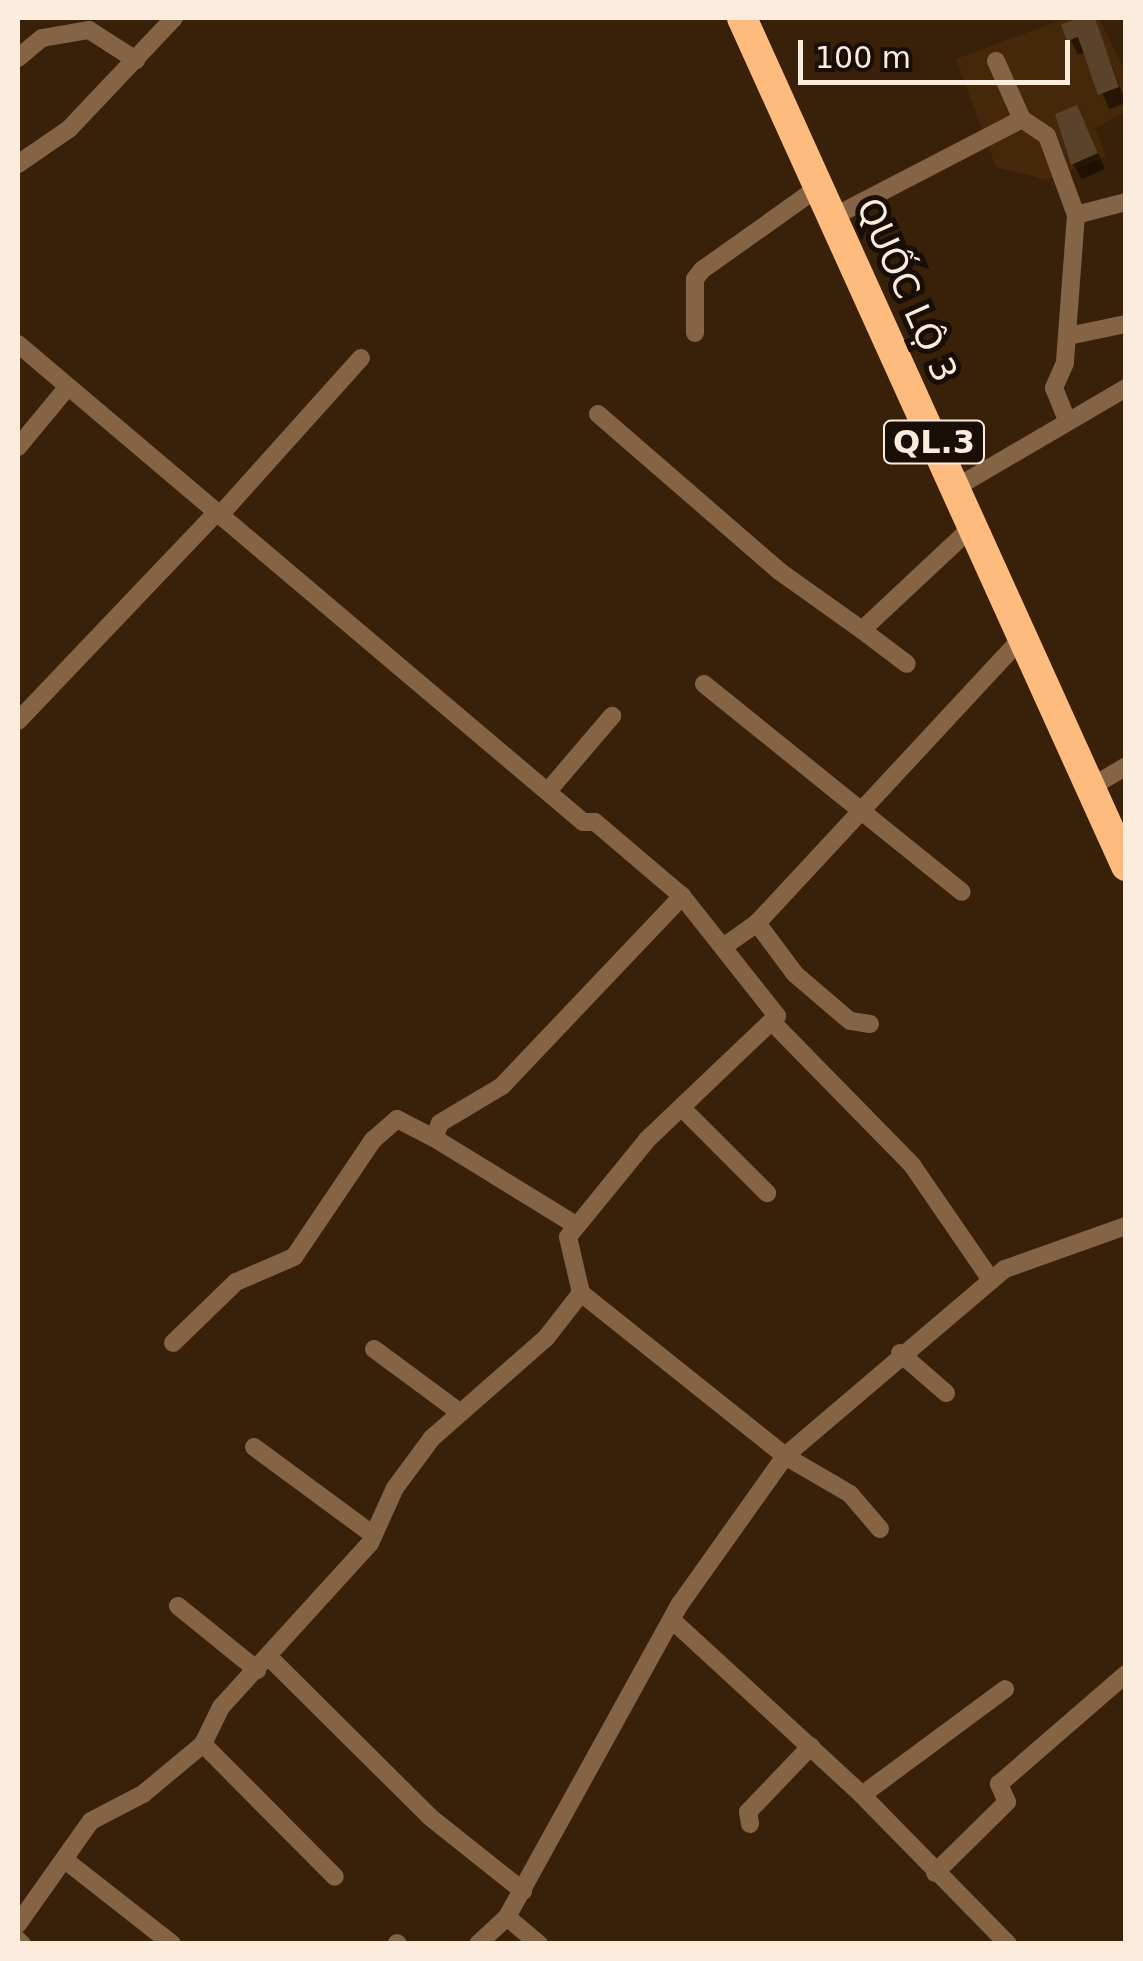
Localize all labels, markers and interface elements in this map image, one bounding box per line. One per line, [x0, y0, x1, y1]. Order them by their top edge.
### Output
scale bar [803, 20, 1076, 82]
text: 100 m [815, 40, 911, 75]
street label: QUỐC LỘ 3 [848, 192, 966, 388]
road number: QL.3 [882, 415, 986, 469]

